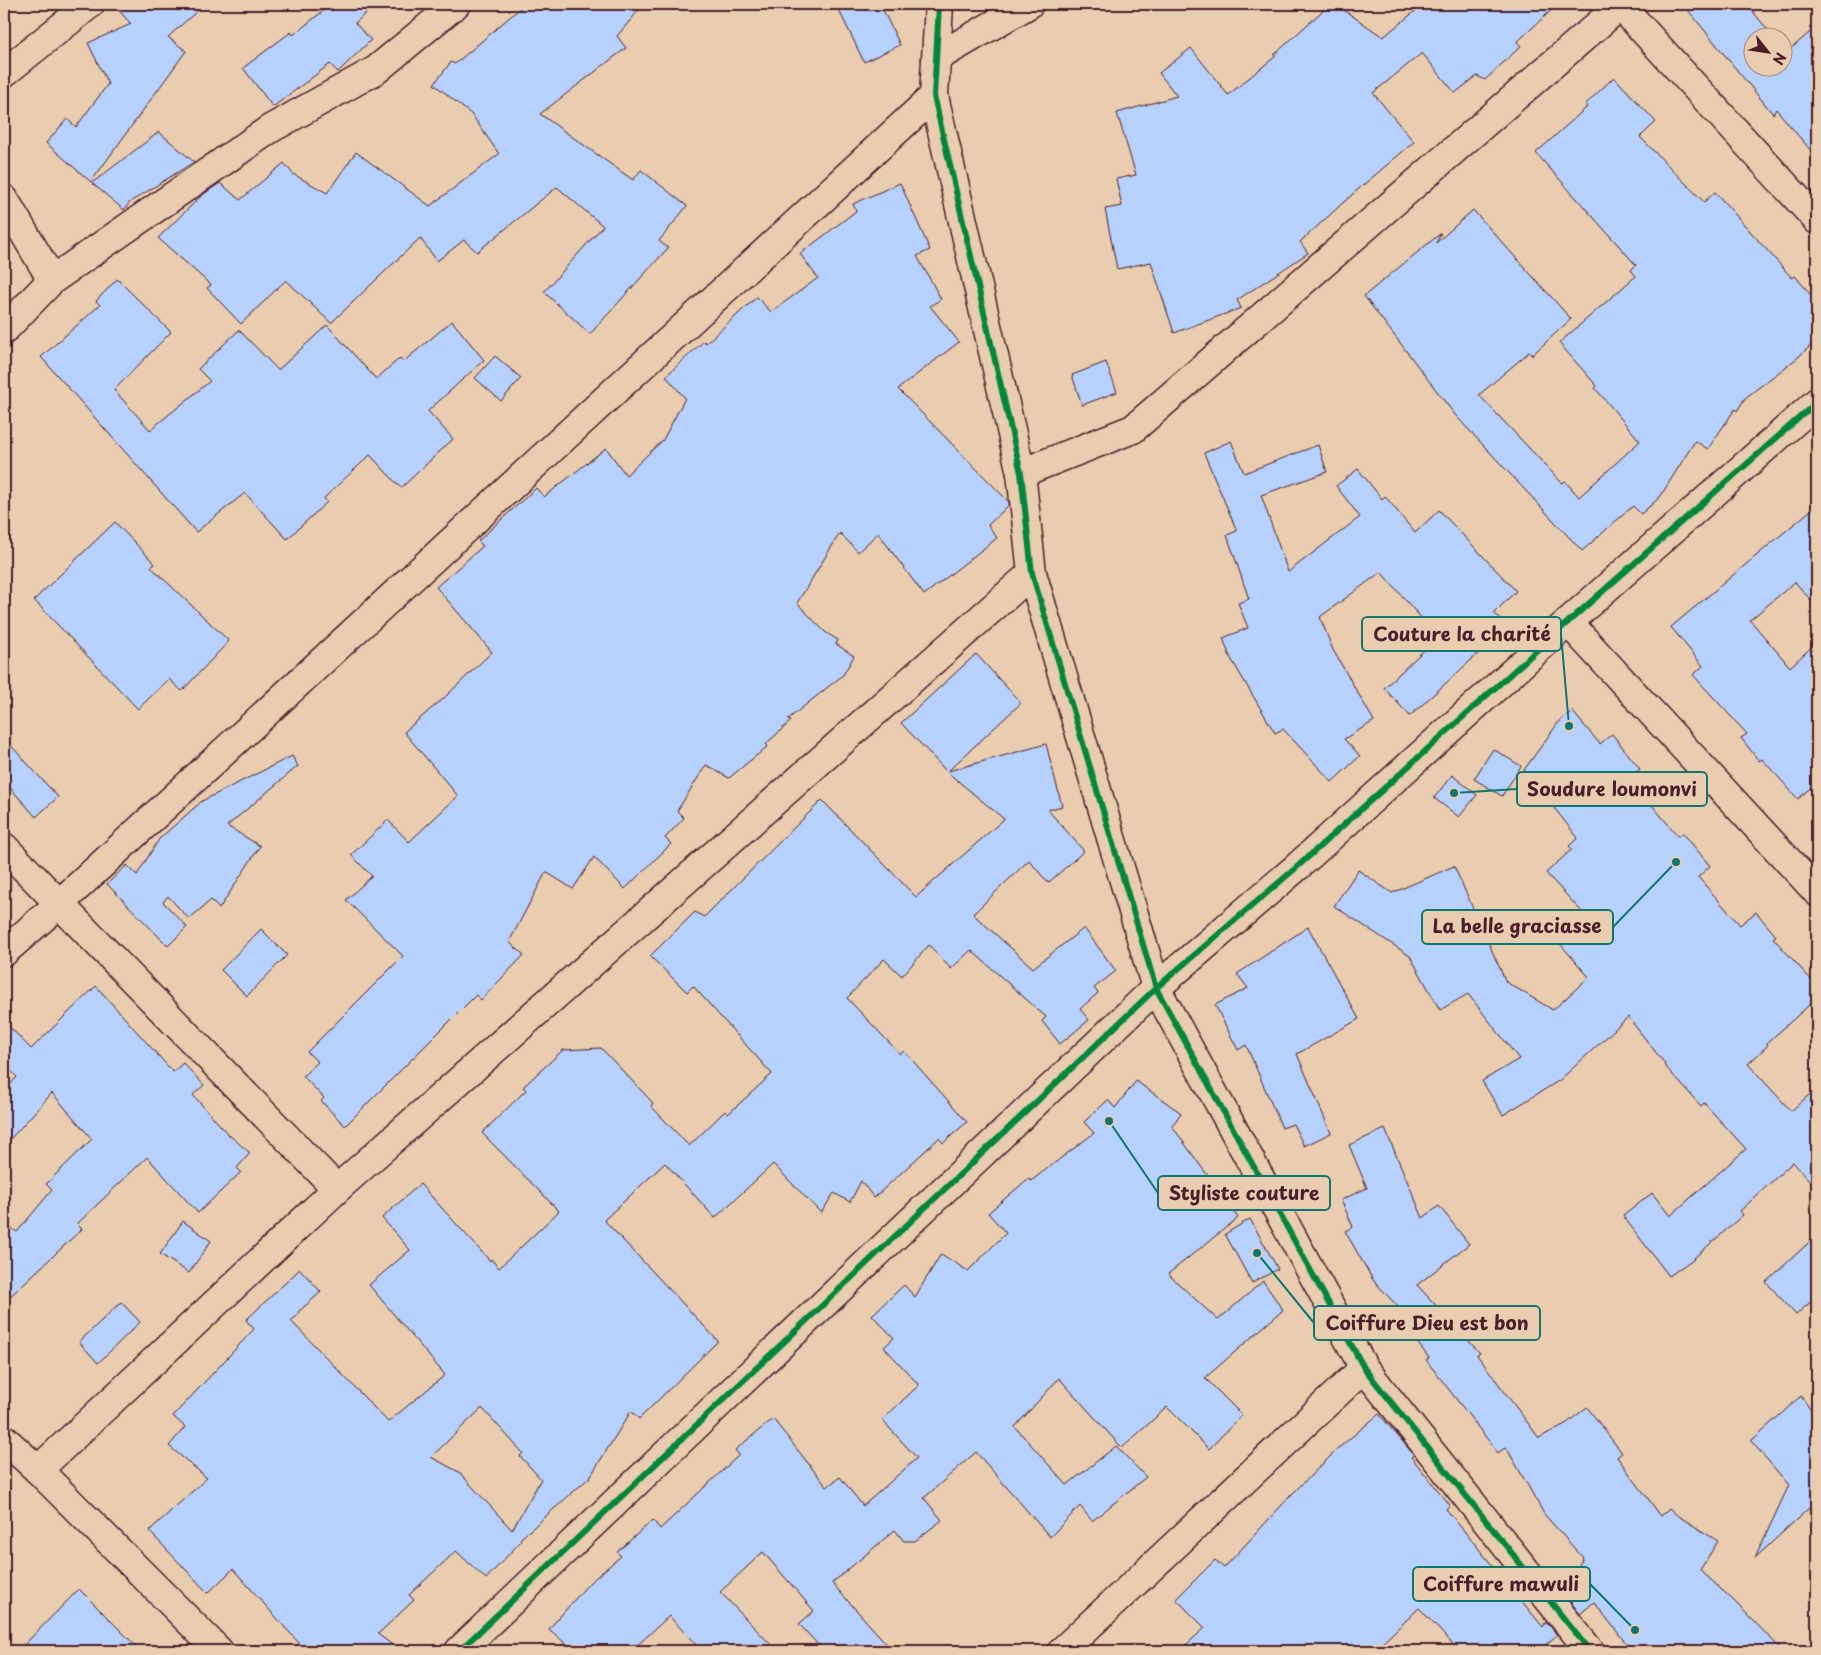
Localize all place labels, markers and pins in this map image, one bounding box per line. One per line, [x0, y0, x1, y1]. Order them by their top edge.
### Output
callout: Couture la charité [1362, 617, 1561, 651]
callout: Soudure loumonvi [1517, 772, 1707, 806]
callout: La belle graciasse [1422, 910, 1613, 944]
callout: Styliste couture [1158, 1176, 1330, 1210]
callout: Coiffure Dieu est bon [1314, 1306, 1540, 1340]
callout: Coiffure mawuli [1413, 1567, 1590, 1601]

